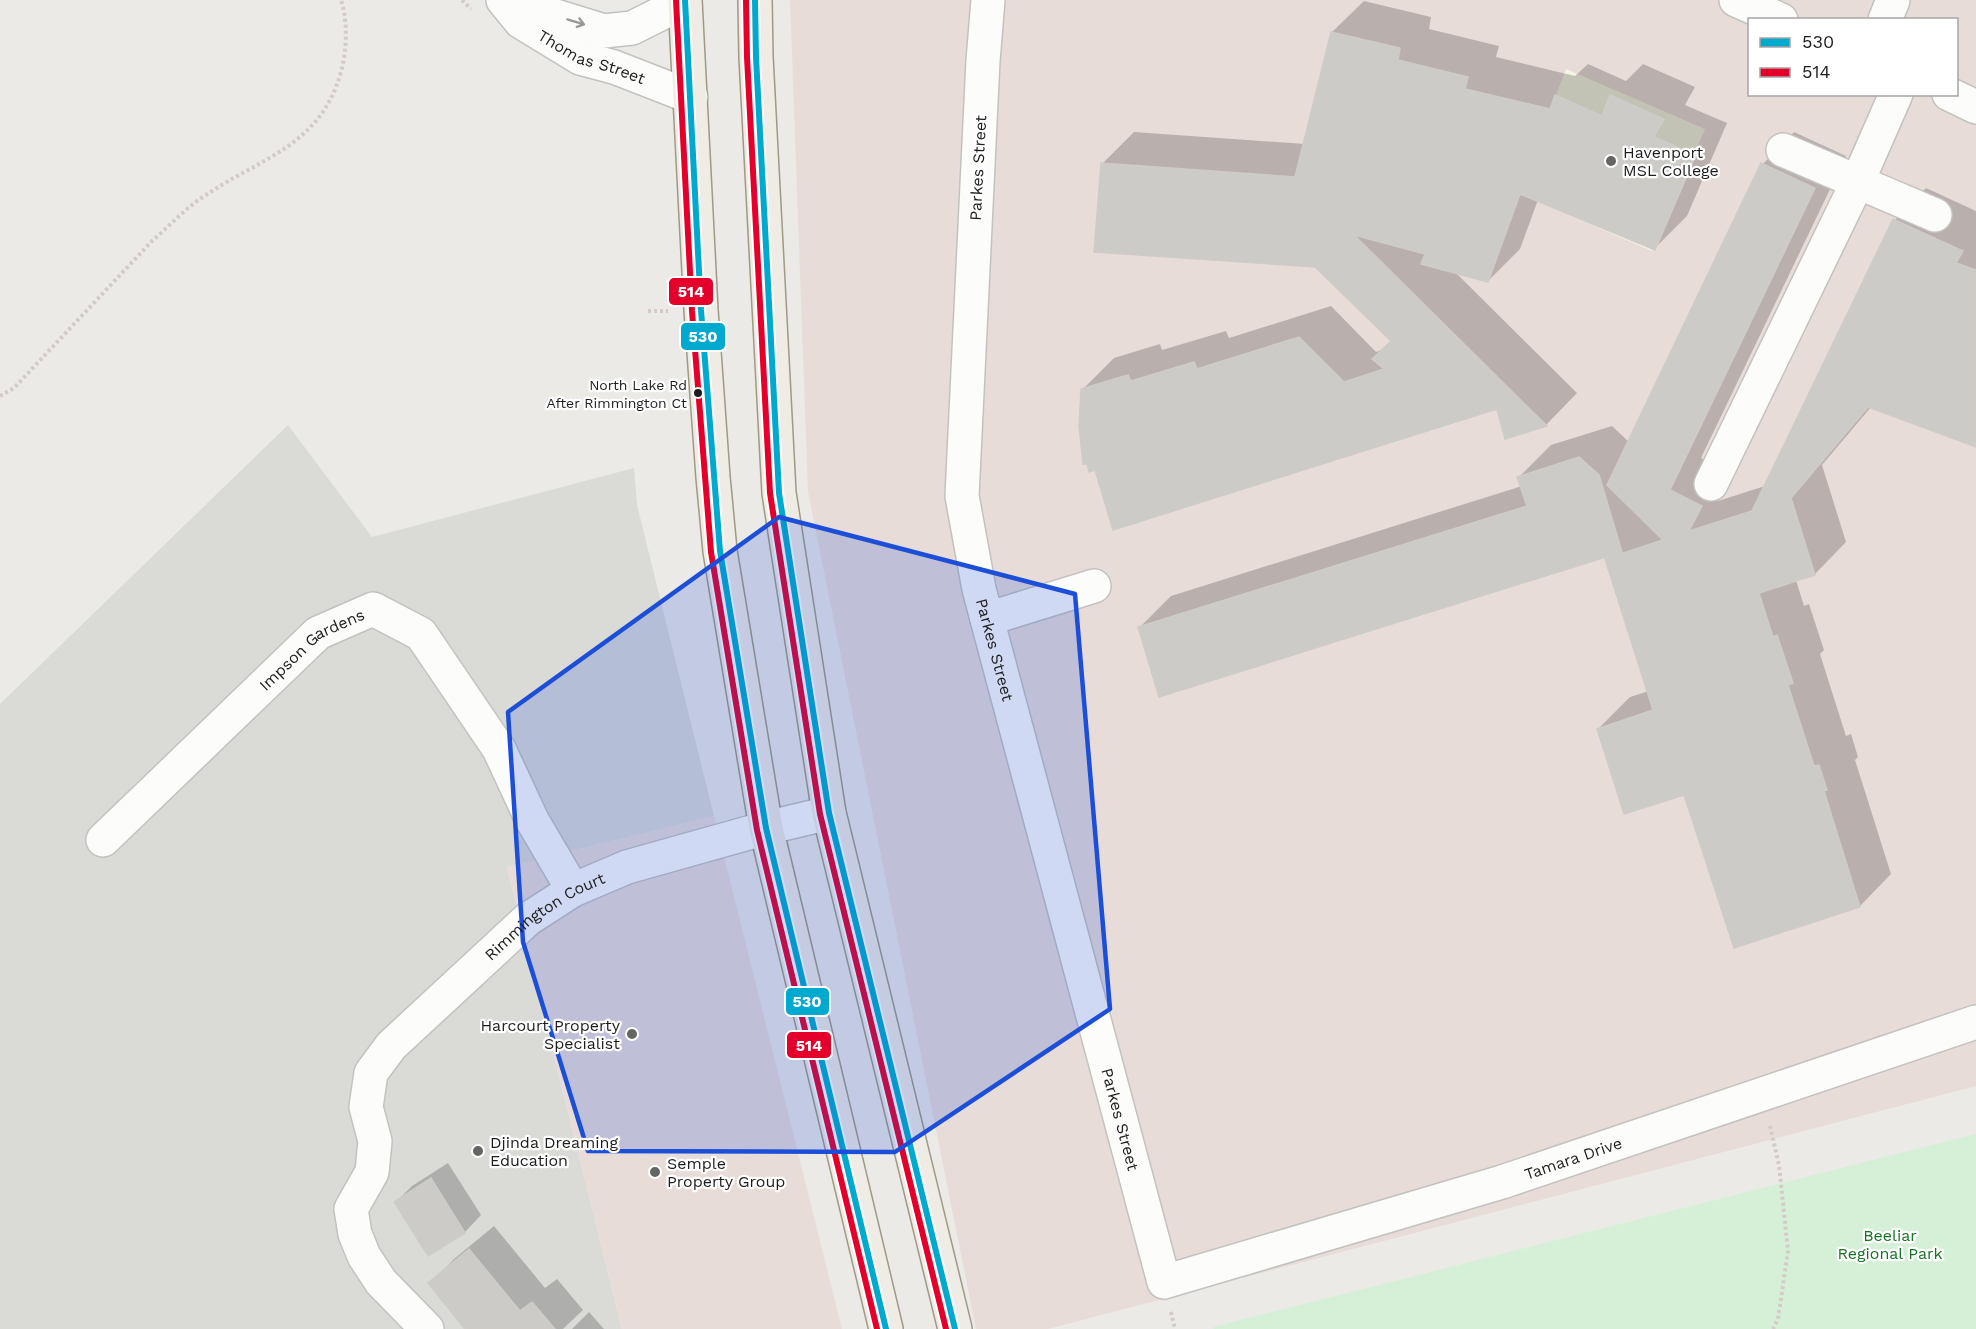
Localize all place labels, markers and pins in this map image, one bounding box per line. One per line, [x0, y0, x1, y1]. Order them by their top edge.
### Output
place label: Havenport MSL College [1623, 143, 1719, 180]
marker: Havenport MSL College [1604, 154, 1618, 168]
place label: North Lake Rd After Rimmington Ct [547, 377, 687, 411]
marker: North Lake Rd After Rimmington Ct [692, 387, 704, 399]
place label: Harcourt Property Specialist [480, 1016, 621, 1053]
marker: Harcourt Property Specialist [625, 1027, 639, 1041]
place label: Djinda Dreaming Education [490, 1133, 618, 1170]
marker: Djinda Dreaming Education [471, 1144, 485, 1158]
place label: Semple Property Group [667, 1154, 785, 1191]
marker: Semple Property Group [648, 1165, 662, 1179]

